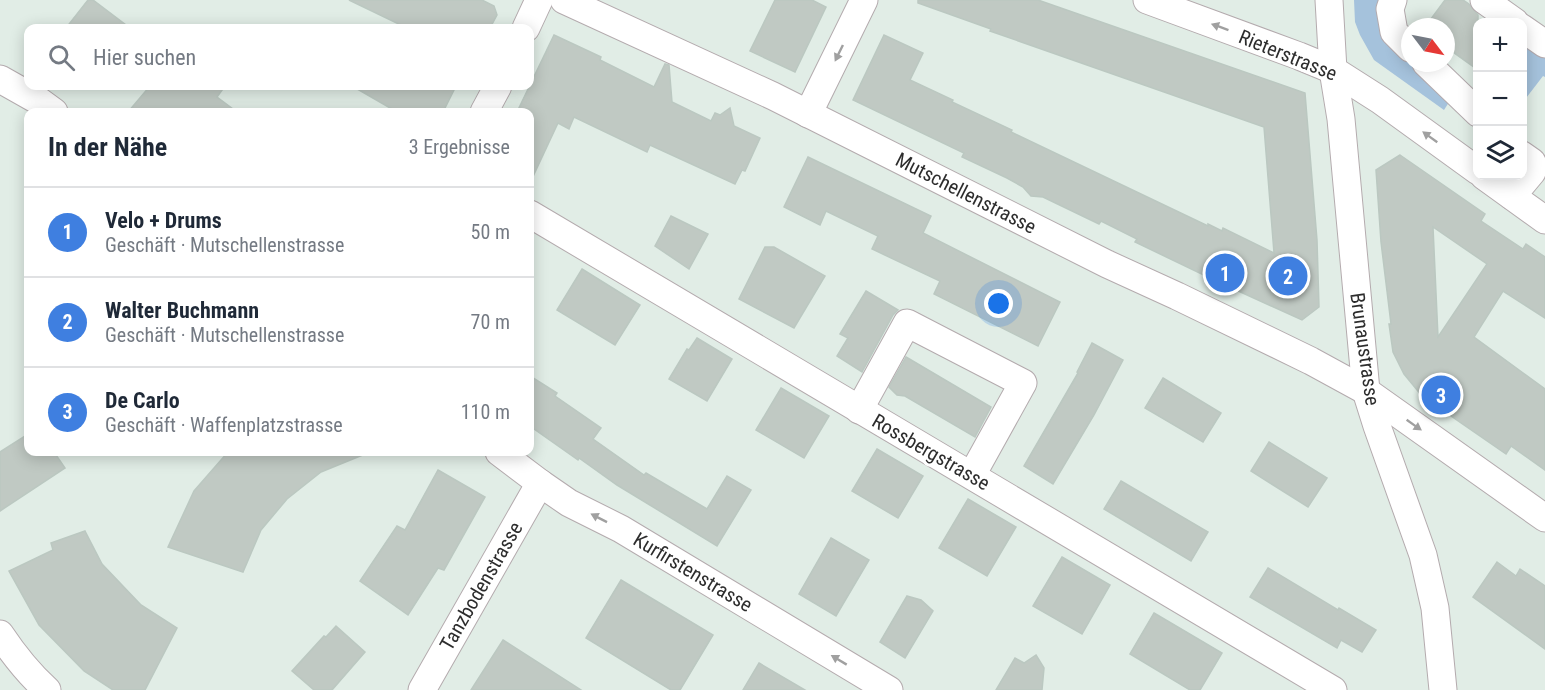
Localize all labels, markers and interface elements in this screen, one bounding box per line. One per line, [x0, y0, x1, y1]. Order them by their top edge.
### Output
north arrow [1401, 18, 1455, 72]
map controls [1473, 18, 1527, 180]
button: + [1473, 18, 1527, 72]
one-way arrow [1211, 22, 1229, 31]
search box [24, 24, 534, 90]
street label: Rieterstrasse [1235, 24, 1341, 86]
icon: search [45, 41, 78, 74]
one-way arrow [834, 44, 843, 61]
text: Hier suchen [93, 45, 196, 70]
button: − [1473, 72, 1527, 126]
button: layers [1473, 126, 1527, 180]
one-way arrow [1423, 131, 1438, 143]
text: In der Nähe [48, 132, 167, 162]
text: 3 Ergebnisse [409, 135, 510, 159]
street label: Mutschellenstrasse [892, 147, 1040, 239]
text: Velo + Drums [105, 208, 222, 233]
text: 1 [62, 220, 73, 244]
text: 50 m [471, 220, 510, 244]
text: Geschäft · Mutschellenstrasse [105, 233, 344, 257]
pin: 1 [1206, 250, 1244, 296]
pin: 2 [1268, 254, 1308, 298]
your location [984, 289, 1013, 318]
street label: Brunaustrasse [1345, 291, 1385, 407]
text: Walter Buchmann [105, 298, 259, 323]
text: 2 [62, 310, 73, 334]
text: 70 m [471, 310, 510, 334]
text: Geschäft · Mutschellenstrasse [105, 323, 344, 347]
pin: 3 [1422, 372, 1460, 418]
text: De Carlo [105, 388, 180, 413]
text: 3 [62, 400, 73, 424]
text: 110 m [461, 400, 510, 424]
street label: Rossbergstrasse [868, 409, 994, 495]
text: Geschäft · Waffenplatzstrasse [105, 413, 343, 437]
one-way arrow [1406, 419, 1422, 430]
one-way arrow [590, 513, 607, 523]
street label: Tanzbodenstrasse [435, 518, 527, 654]
street label: Kurfirstenstrasse [629, 527, 757, 617]
one-way arrow [830, 655, 847, 665]

